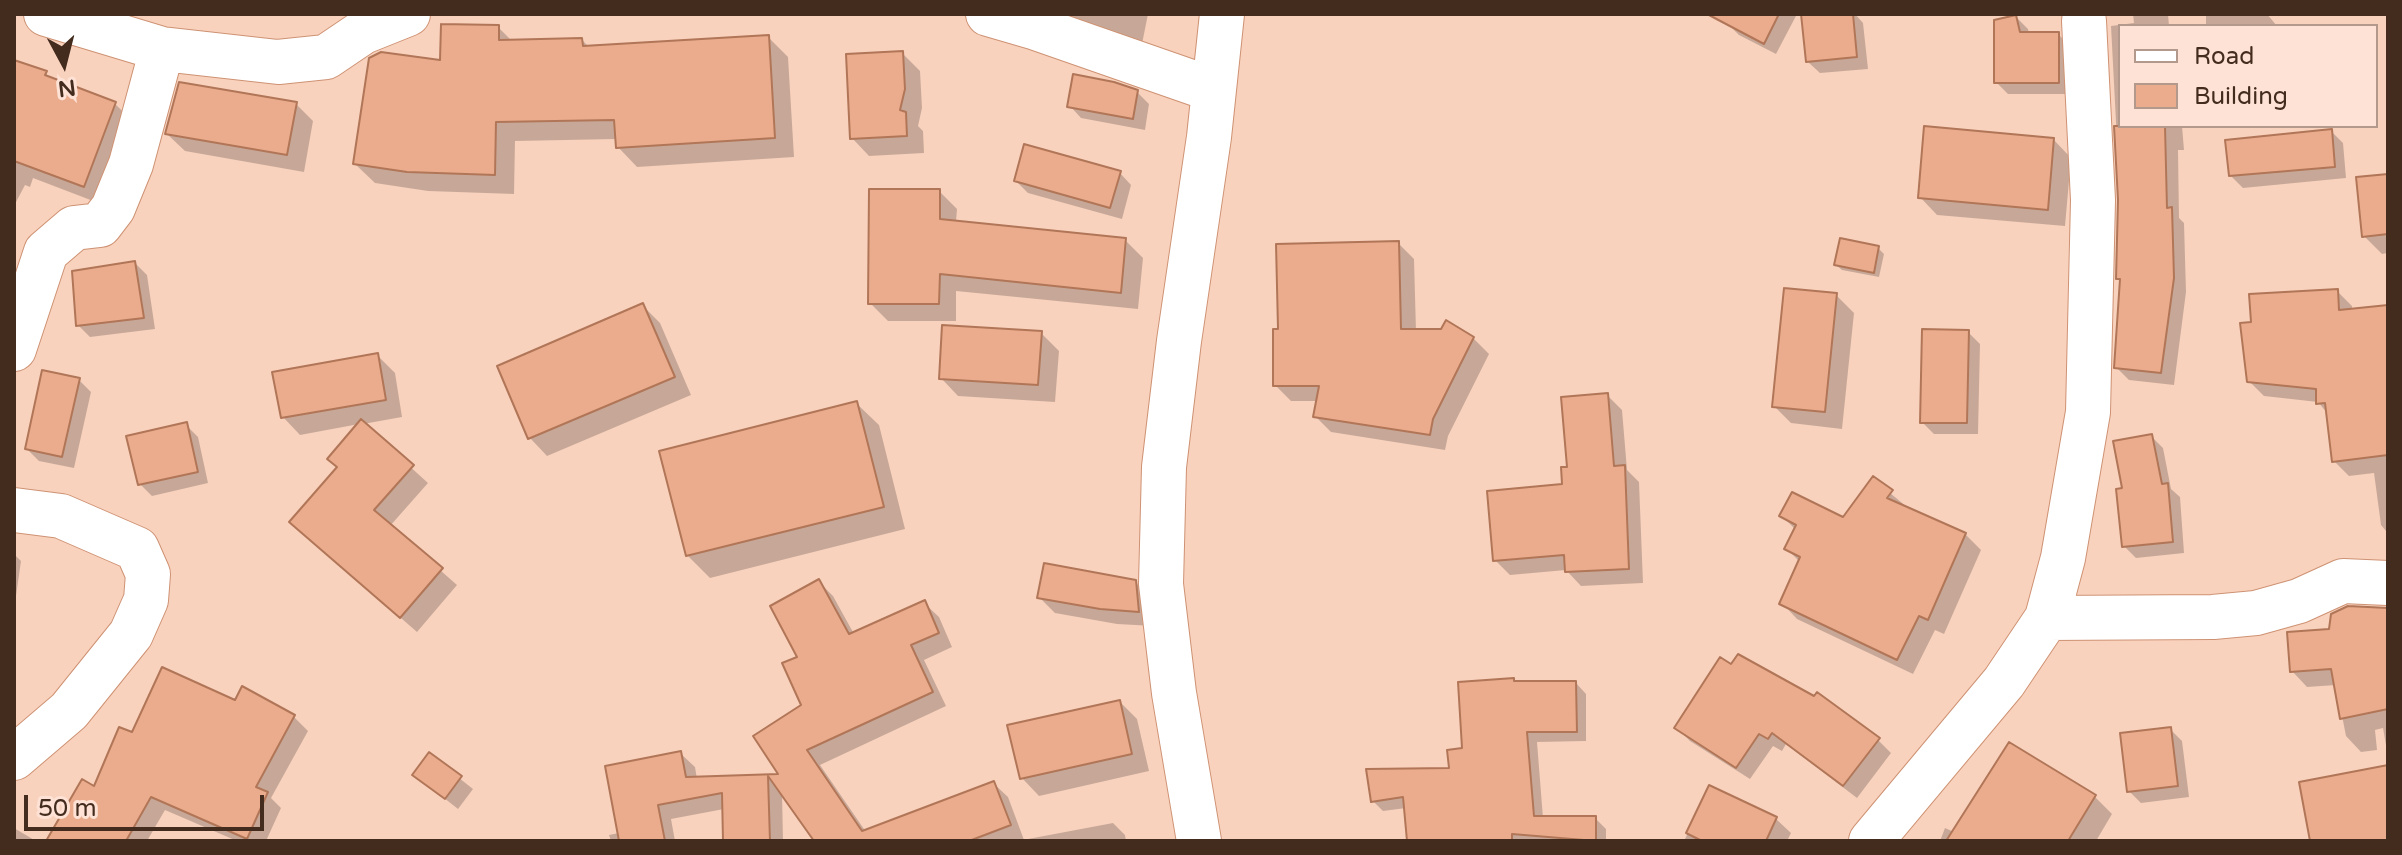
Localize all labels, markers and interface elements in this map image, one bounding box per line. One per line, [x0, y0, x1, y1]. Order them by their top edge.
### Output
north arrow [24, 24, 104, 104]
legend [2118, 24, 2378, 128]
text: Road [2194, 42, 2254, 71]
text: N [57, 74, 77, 102]
text: Building [2194, 82, 2288, 111]
scale bar [28, 779, 268, 829]
text: 50 m [38, 794, 96, 823]

